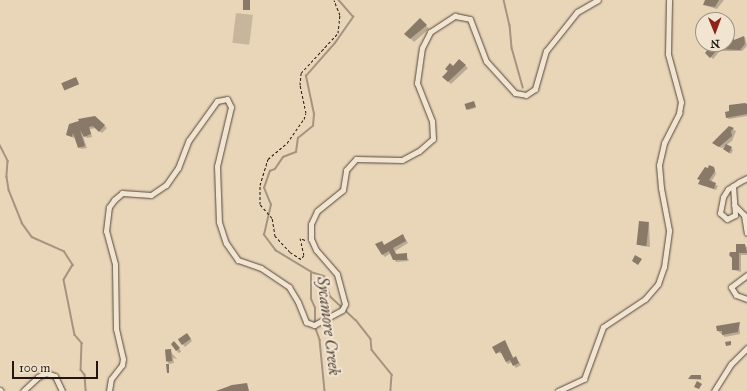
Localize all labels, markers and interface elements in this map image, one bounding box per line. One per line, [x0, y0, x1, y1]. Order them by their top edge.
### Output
north arrow [695, 12, 735, 52]
text: N [710, 37, 720, 50]
water label: Sycamore Creek [312, 276, 344, 376]
scale bar [14, 353, 100, 379]
text: 100 m [19, 361, 50, 375]

